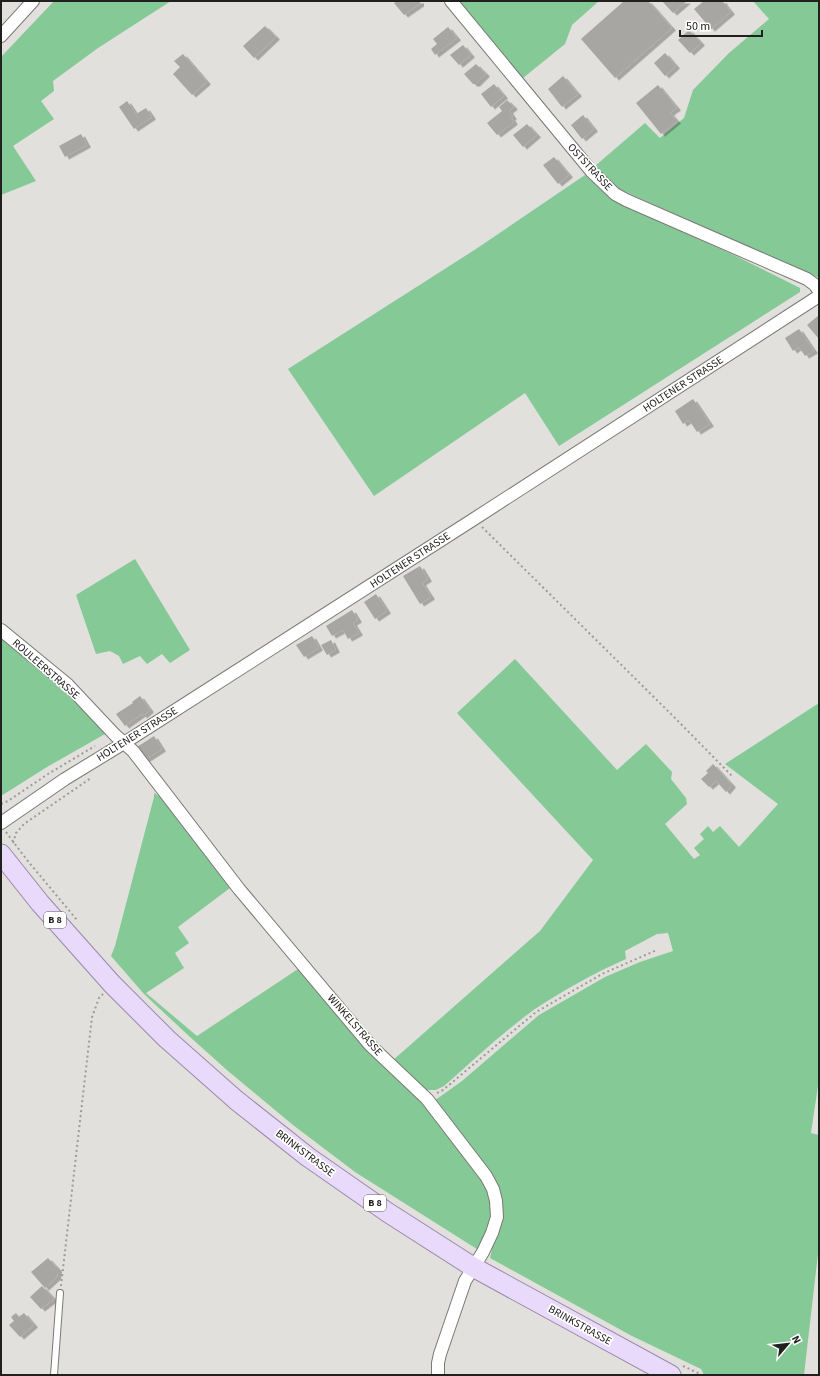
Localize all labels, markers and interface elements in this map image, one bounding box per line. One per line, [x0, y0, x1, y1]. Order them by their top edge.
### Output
scale bar [680, 12, 762, 38]
text: 50 m [686, 18, 710, 35]
street label: OSTSTRASSE [564, 140, 616, 194]
street label: HOLTENER STRASSE [640, 352, 726, 416]
street label: HOLTENER STRASSE [367, 528, 453, 592]
street label: ROULEERSTRASSE [9, 636, 83, 703]
street label: HOLTENER STRASSE [94, 703, 180, 765]
road number: B 8 [44, 912, 66, 928]
street label: WINKELSTRASSE [324, 991, 386, 1059]
street label: BRINKSTRASSE [272, 1126, 338, 1180]
road number: B 8 [364, 1195, 386, 1211]
street label: BRINKSTRASSE [546, 1301, 614, 1349]
north arrow [768, 1324, 808, 1364]
text: N [788, 1333, 805, 1346]

